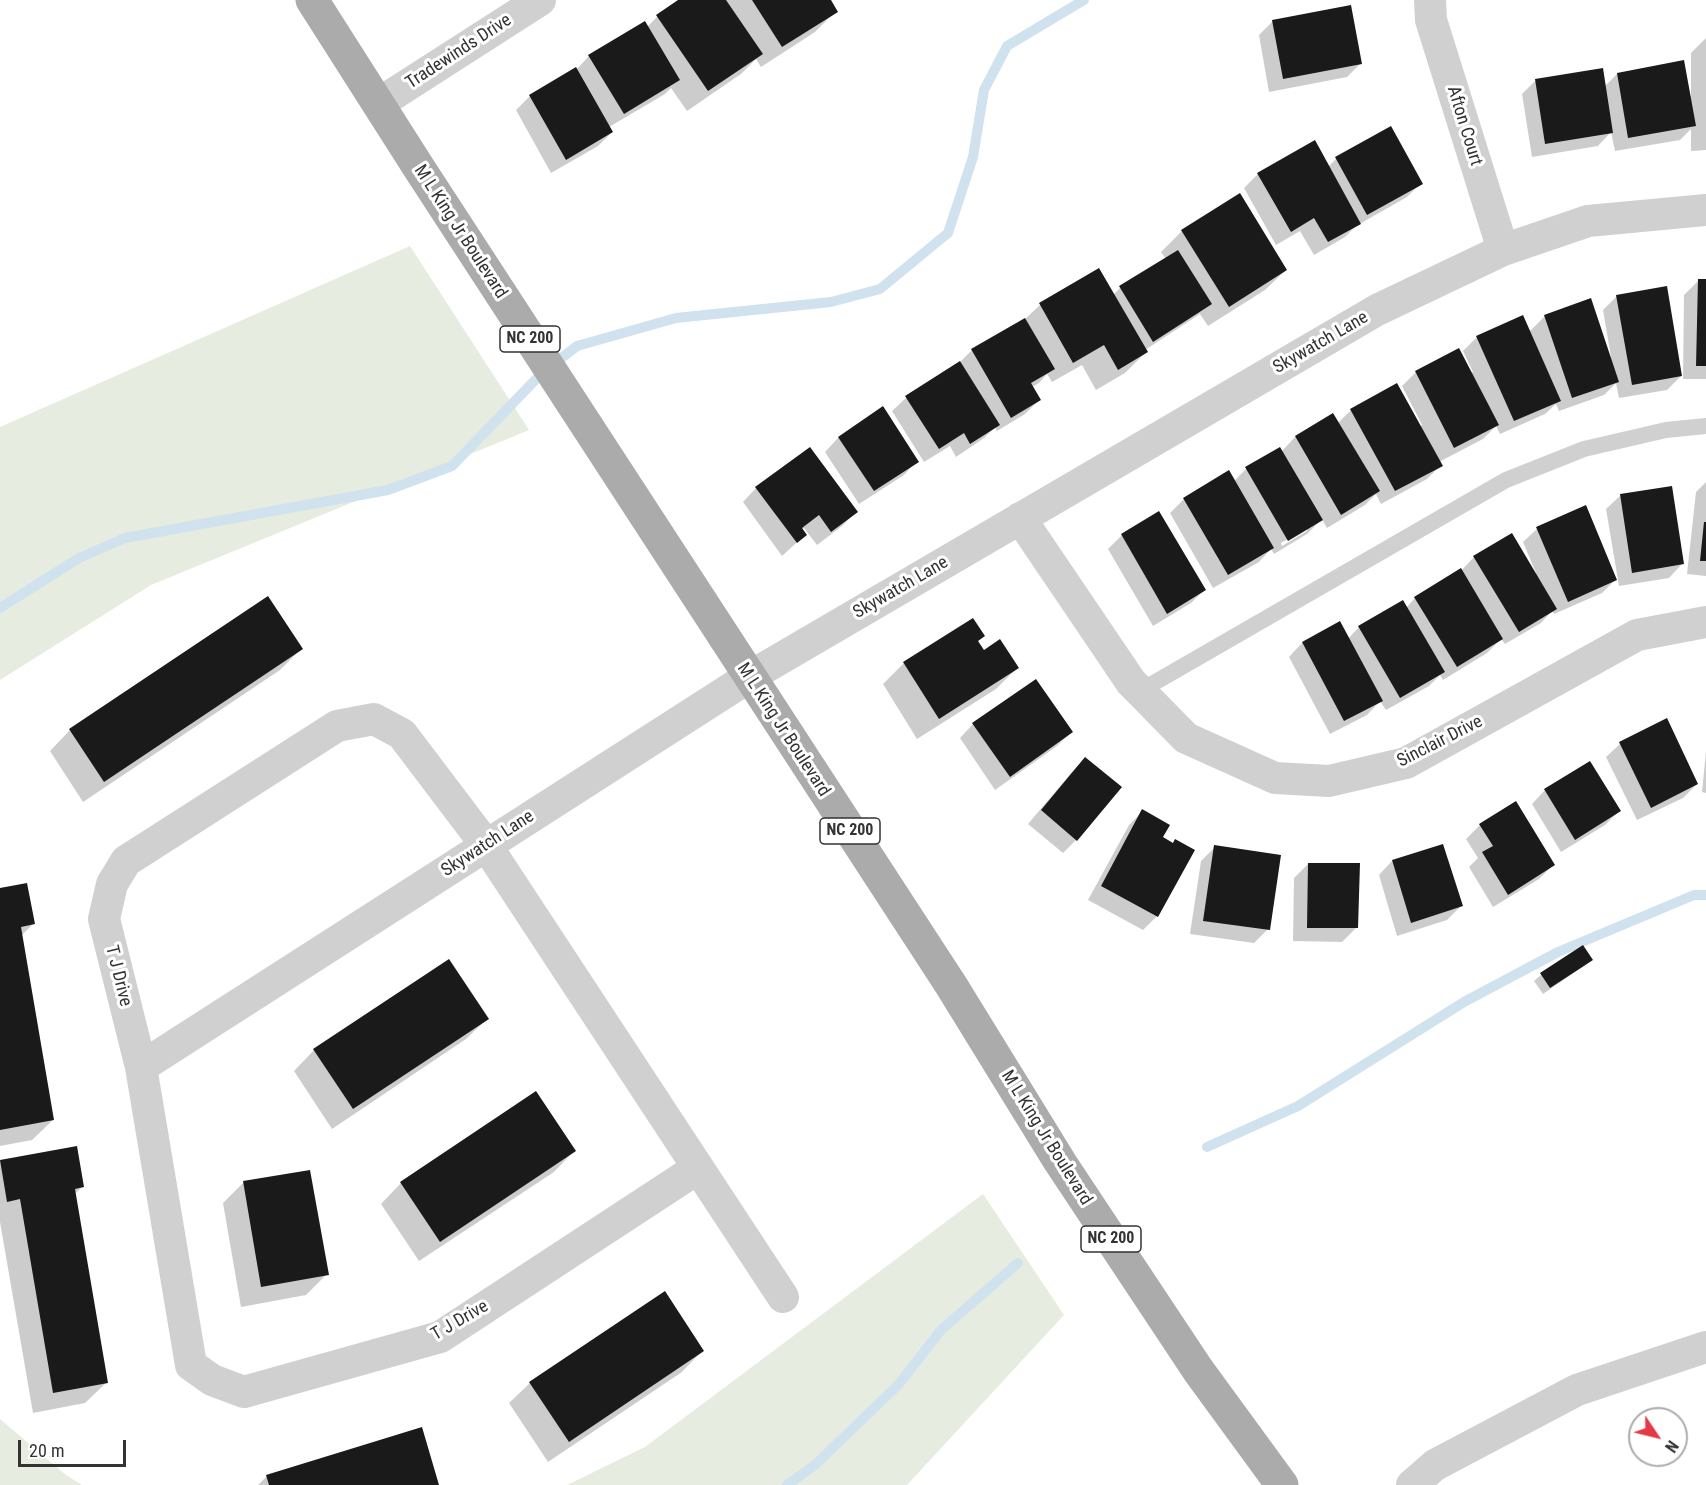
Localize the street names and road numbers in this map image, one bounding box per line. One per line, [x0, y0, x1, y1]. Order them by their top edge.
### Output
street label: Tradewinds Drive [402, 10, 516, 94]
street label: Afton Court [1442, 83, 1486, 169]
street label: M L King Jr Boulevard [409, 161, 511, 303]
street label: Skywatch Lane [1270, 307, 1372, 379]
road number: NC 200 [500, 326, 560, 352]
street label: Skywatch Lane [850, 552, 952, 624]
street label: M L King Jr Boulevard [732, 659, 834, 801]
street label: Sinclair Drive [1394, 711, 1486, 773]
street label: Skywatch Lane [438, 806, 538, 882]
road number: NC 200 [820, 818, 880, 844]
street label: T J Drive [100, 943, 136, 1009]
street label: M L King Jr Boulevard [996, 1067, 1096, 1209]
road number: NC 200 [1081, 1226, 1141, 1252]
street label: T J Drive [428, 1296, 492, 1346]

